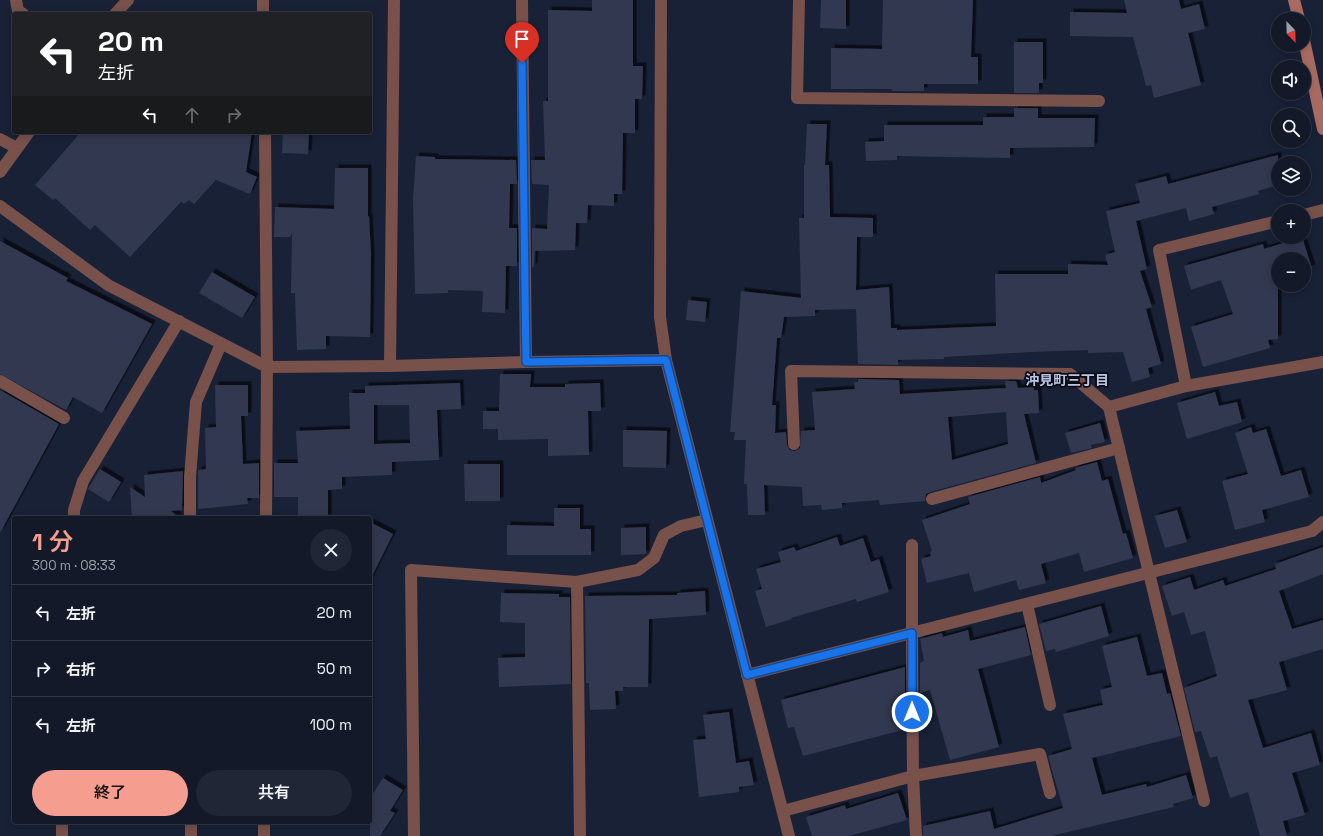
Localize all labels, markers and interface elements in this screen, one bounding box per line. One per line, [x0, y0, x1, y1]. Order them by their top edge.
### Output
north arrow [1271, 12, 1311, 52]
map controls [1271, 12, 1311, 292]
pin [505, 22, 539, 63]
text: 20 m [98, 23, 164, 59]
icon: left [32, 28, 84, 80]
icon: arrive [511, 28, 533, 50]
button: sound [1271, 60, 1311, 100]
text: 左折 [98, 61, 134, 84]
icon: left [139, 104, 161, 126]
icon: ahead [181, 104, 203, 126]
icon: right [223, 104, 245, 126]
button: search [1271, 108, 1311, 148]
button: layers [1271, 156, 1311, 196]
button: + [1271, 204, 1311, 244]
button: − [1271, 252, 1311, 292]
district label: 沖見町三丁目 [1025, 371, 1109, 389]
text: 1 分 [32, 526, 73, 557]
button: close [310, 529, 352, 571]
text: 300 m · 08:33 [32, 557, 116, 574]
icon: left [32, 602, 54, 624]
text: 20 m [317, 603, 352, 622]
text: 左折 [66, 604, 96, 623]
icon: right [32, 658, 54, 680]
text: 50 m [317, 659, 352, 678]
text: 右折 [66, 660, 96, 679]
position arrow [891, 691, 933, 733]
icon: left [32, 714, 54, 736]
text: 100 m [310, 715, 352, 734]
text: 左折 [66, 716, 96, 735]
button: 終了 [32, 770, 188, 816]
button: 共有 [196, 770, 352, 816]

